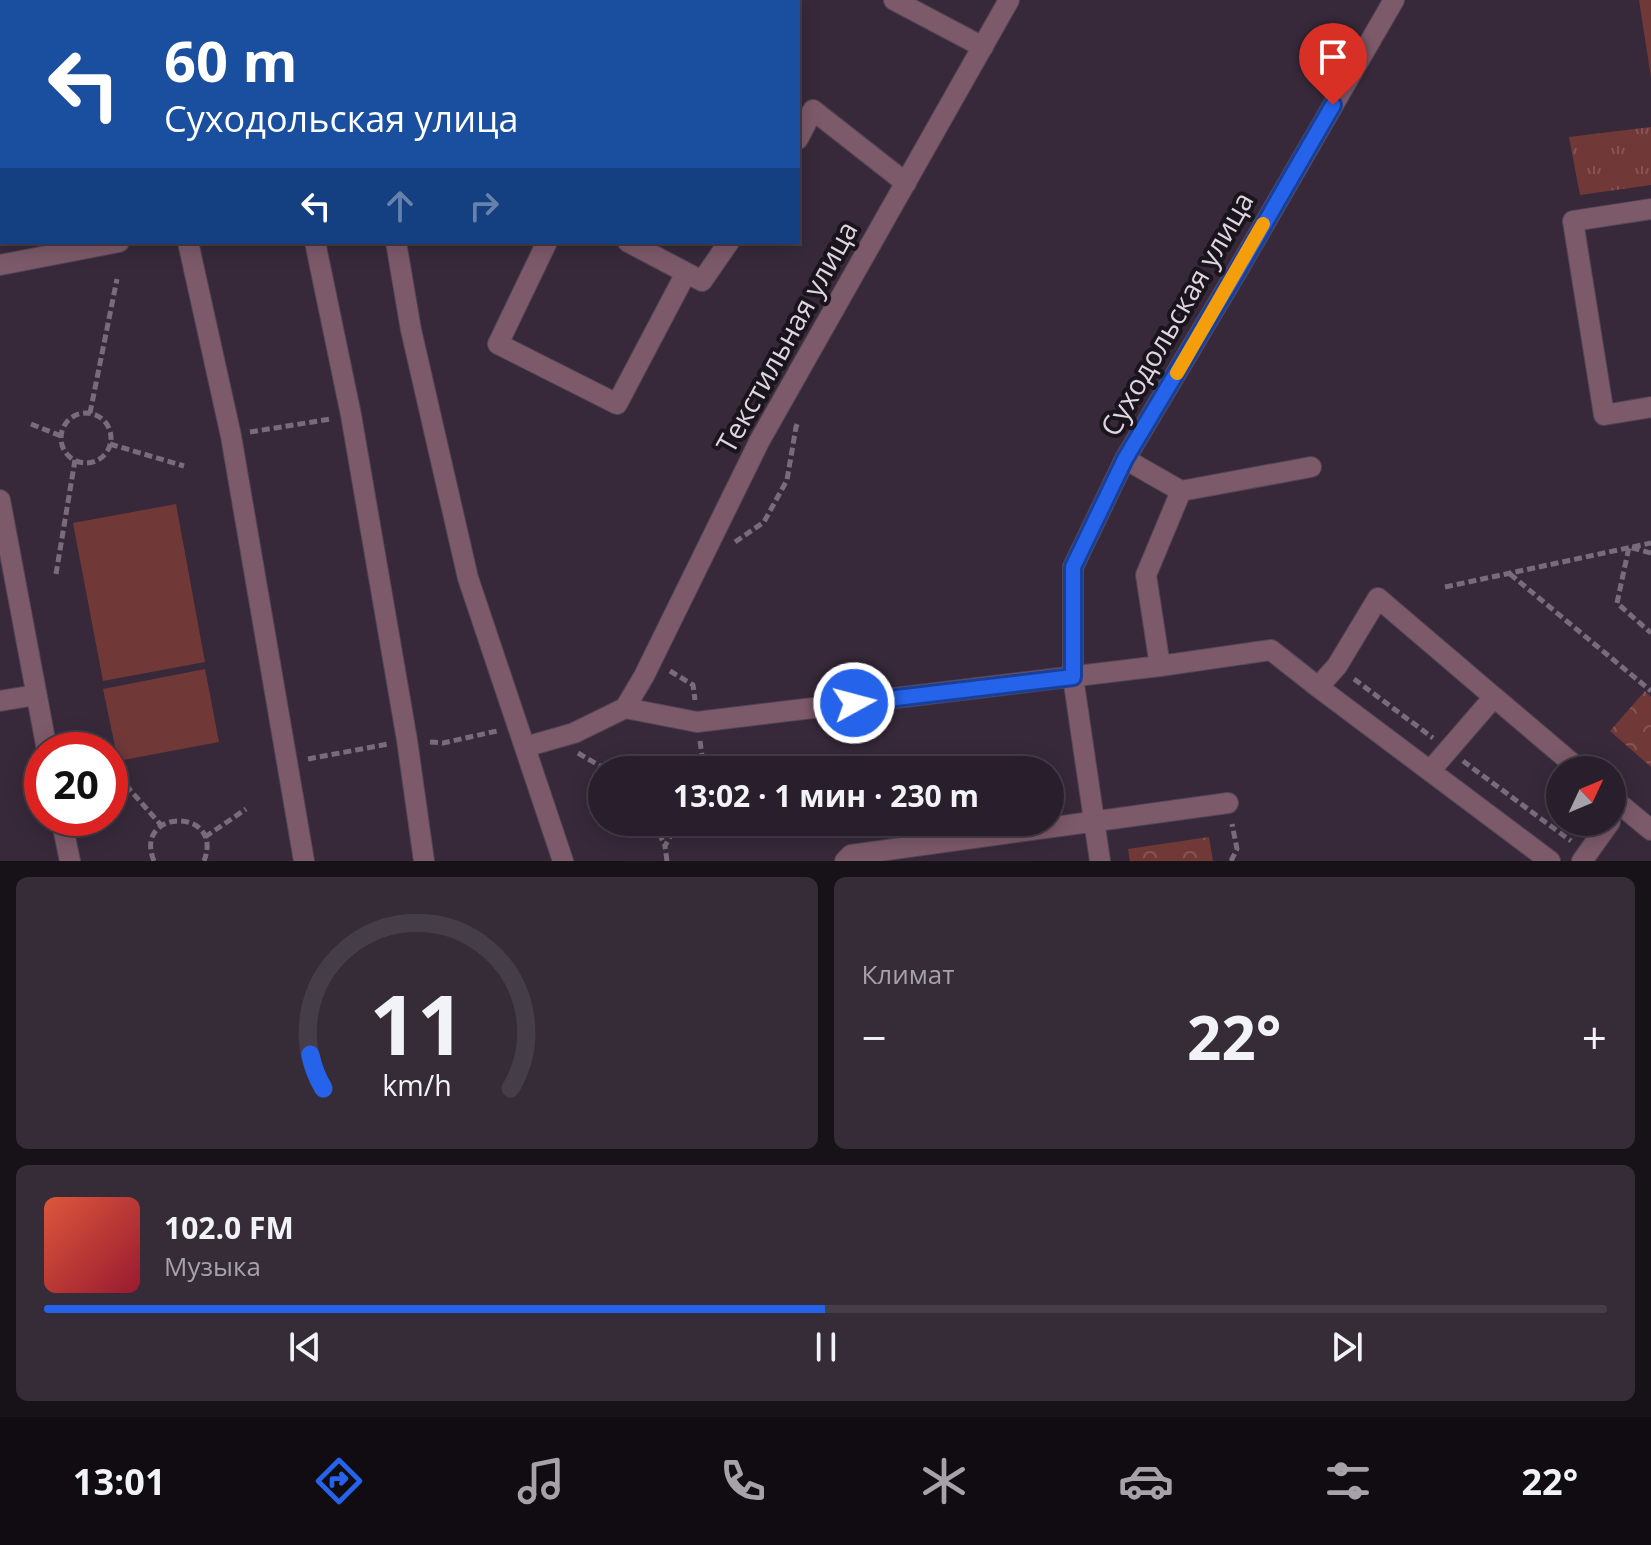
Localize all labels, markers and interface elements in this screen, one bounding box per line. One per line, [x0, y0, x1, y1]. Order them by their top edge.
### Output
text: 60 m [164, 22, 298, 98]
pin [1299, 23, 1367, 105]
icon: left [32, 32, 136, 136]
icon: arrive [1311, 35, 1355, 79]
text: Суходольская улица [164, 94, 519, 143]
icon: left [294, 184, 338, 228]
icon: ahead [378, 184, 422, 228]
icon: right [462, 184, 506, 228]
street label: Суходольская улица [1091, 185, 1262, 442]
street label: Текстильная улица [707, 214, 866, 459]
position arrow [812, 661, 896, 745]
speed limit sign: 20 [24, 732, 128, 836]
north arrow [1546, 756, 1626, 836]
map controls [1546, 756, 1626, 836]
text: 13:02 · 1 мин · 230 m [673, 775, 979, 816]
text: Климат [862, 956, 955, 992]
text: 11 [369, 966, 464, 1079]
text: 22° [1187, 996, 1281, 1078]
text: − [862, 1007, 887, 1067]
text: + [1582, 1007, 1607, 1067]
text: km/h [382, 1065, 451, 1104]
text: 102.0 FM [164, 1207, 294, 1248]
text: Музыка [164, 1248, 261, 1284]
icon: previous [283, 1325, 327, 1369]
icon: pause [804, 1325, 848, 1369]
icon: next [1325, 1325, 1369, 1369]
icon: directions [311, 1453, 367, 1509]
icon: music [513, 1453, 569, 1509]
icon: phone [715, 1453, 771, 1509]
icon: climate [916, 1453, 972, 1509]
icon: car [1118, 1453, 1174, 1509]
icon: filters [1320, 1453, 1376, 1509]
text: 13:01 [73, 1457, 165, 1506]
text: 22° [1522, 1457, 1578, 1506]

